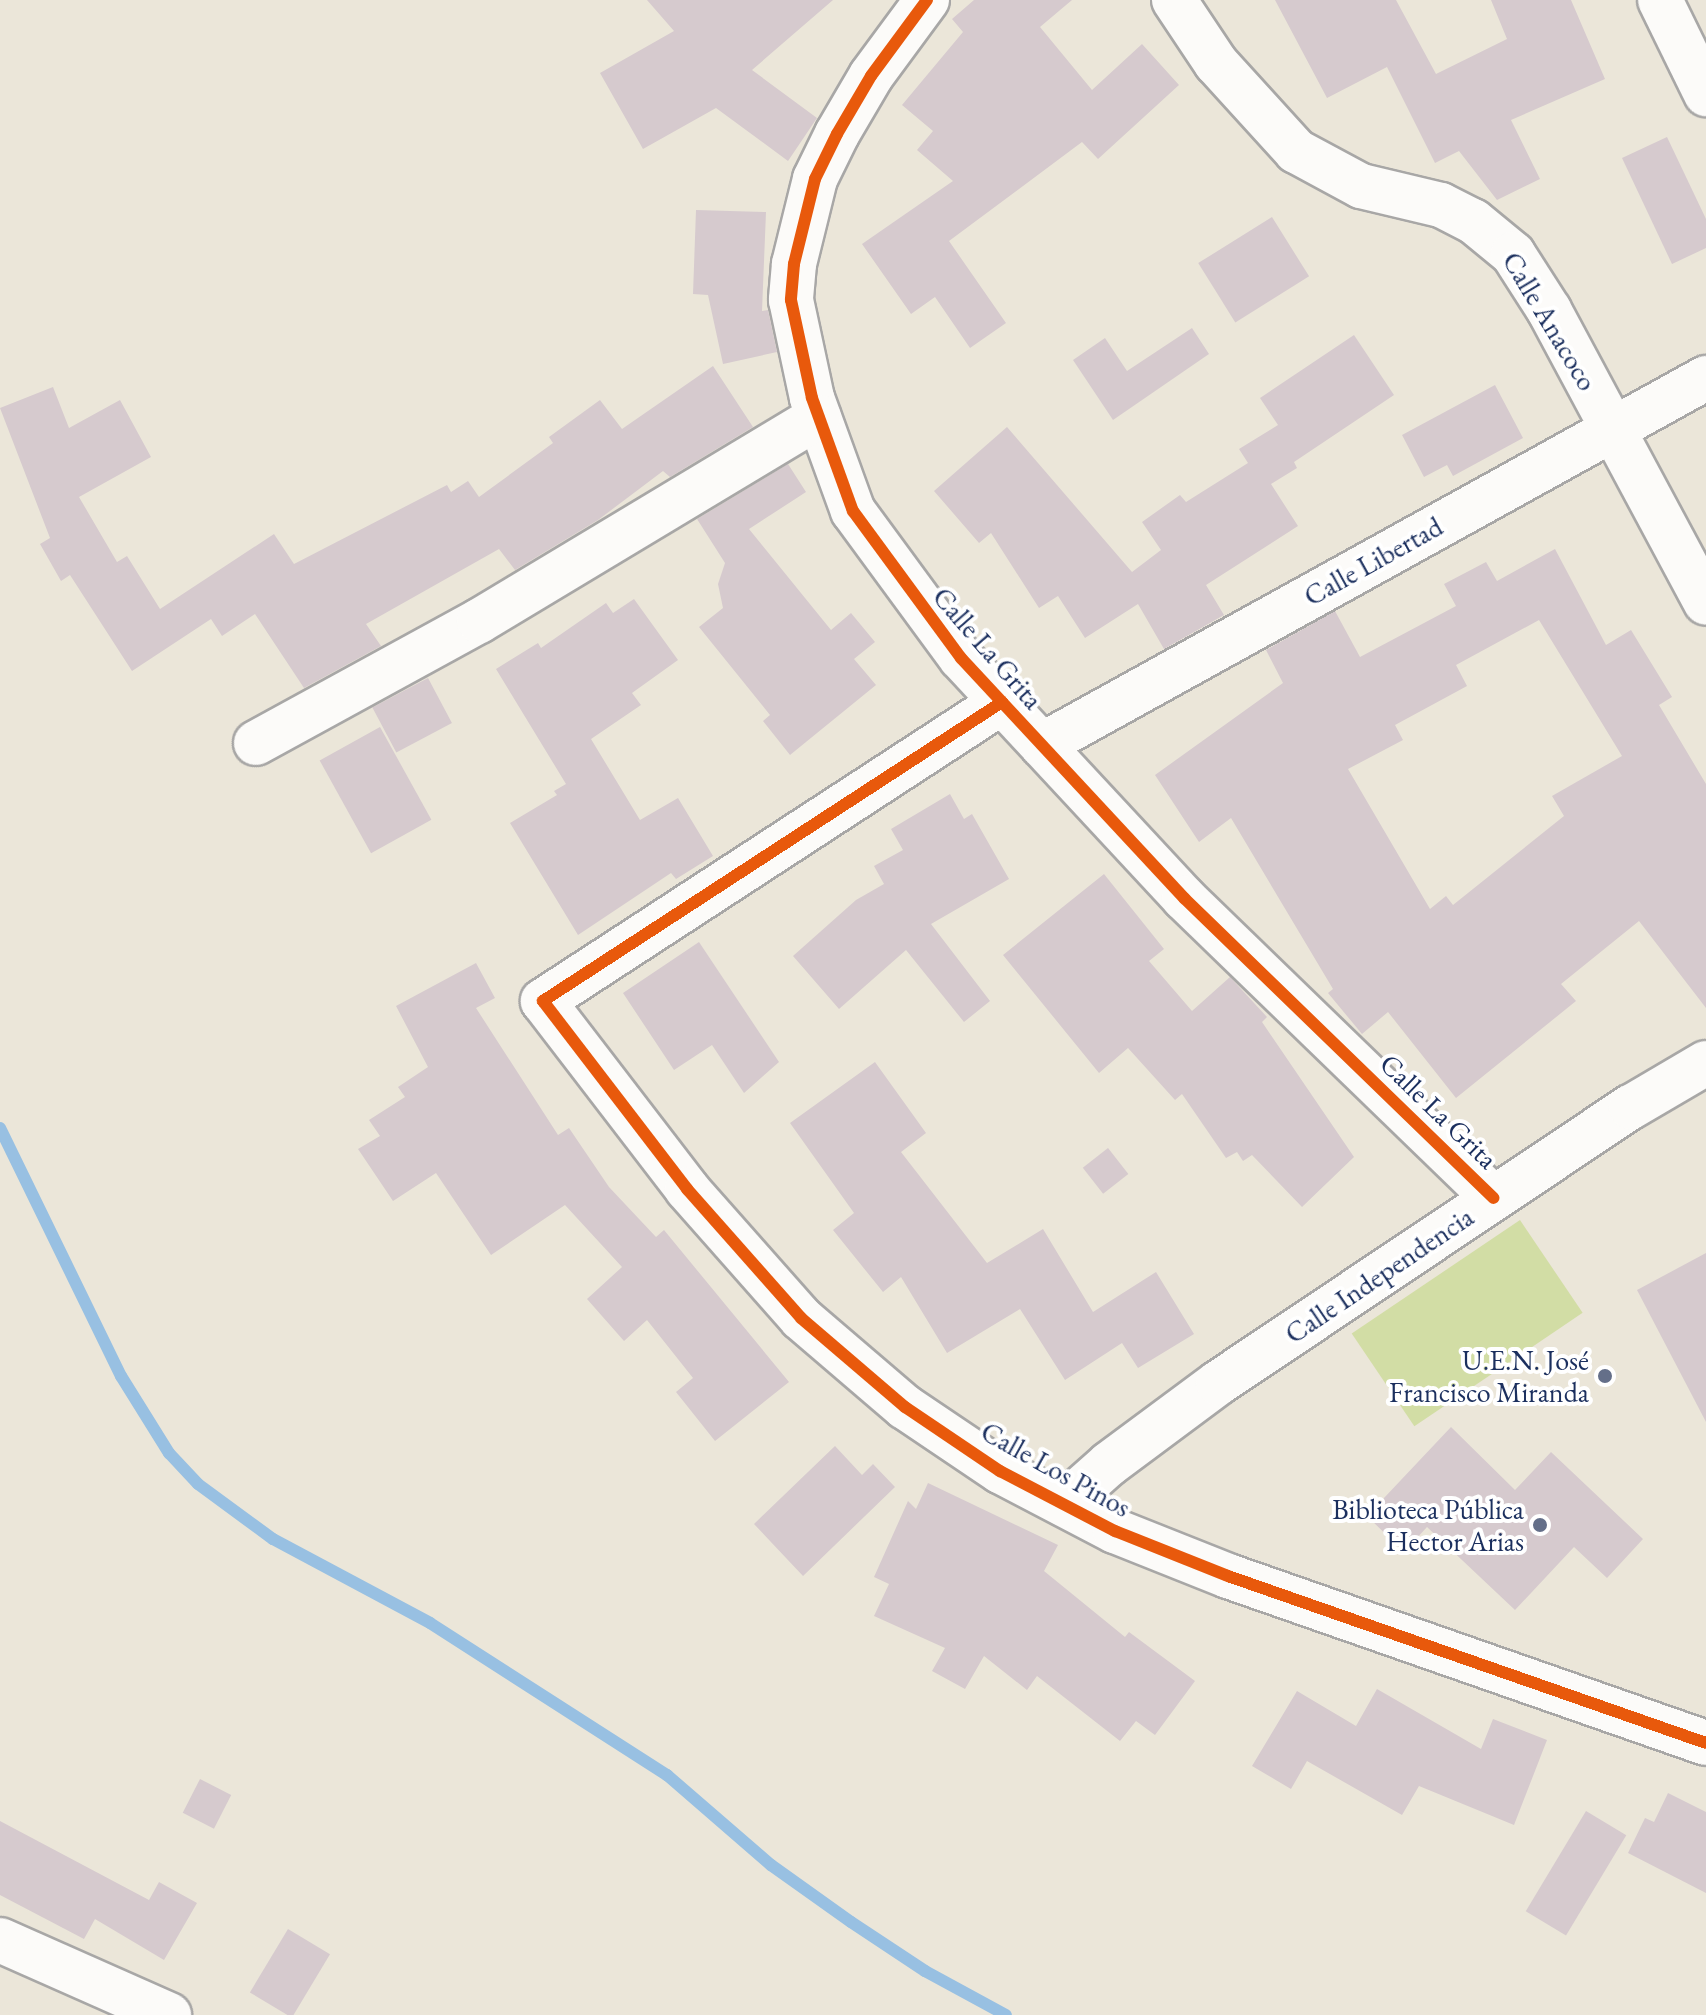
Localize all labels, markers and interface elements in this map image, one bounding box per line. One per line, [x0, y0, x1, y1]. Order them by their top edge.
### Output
street label: Calle Anacoco [1495, 246, 1605, 396]
street label: Calle Libertad [1298, 509, 1448, 613]
street label: Calle La Grita [926, 580, 1050, 716]
street label: Calle La Grita [1373, 1047, 1505, 1175]
street label: Calle Independencia [1278, 1200, 1480, 1350]
place label: U.E.N. José Francisco Miranda [1389, 1343, 1589, 1409]
marker: U.E.N. José Francisco Miranda [1596, 1367, 1614, 1385]
street label: Calle Los Pinos [975, 1414, 1137, 1524]
place label: Biblioteca Pública Hector Arias [1332, 1492, 1524, 1558]
marker: Biblioteca Pública Hector Arias [1531, 1516, 1549, 1534]

